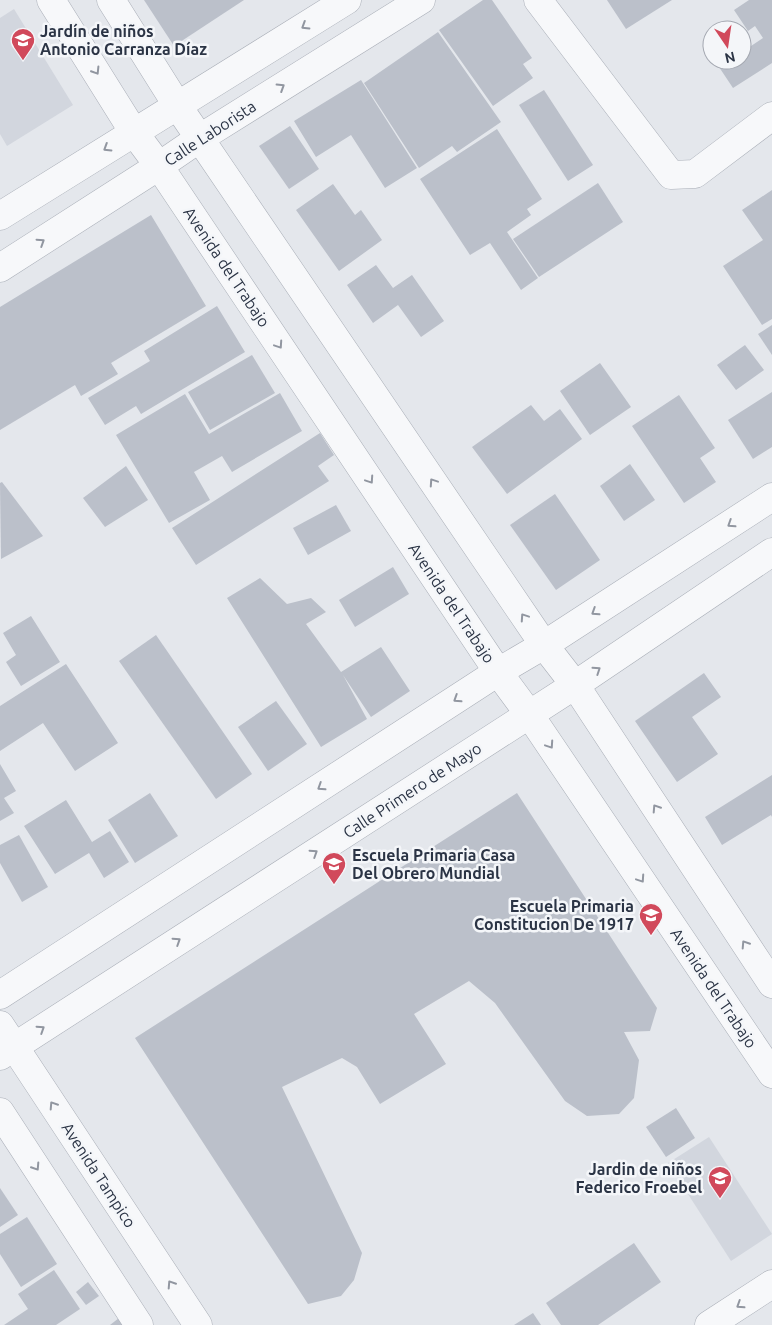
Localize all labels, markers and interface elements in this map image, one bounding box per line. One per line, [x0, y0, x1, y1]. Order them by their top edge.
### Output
one-way arrow [302, 19, 311, 29]
north arrow [702, 20, 752, 70]
place label: Jardín de niños Antonio Carranza Díaz [40, 22, 207, 58]
school or university icon: Jardín de niños Antonio Carranza Díaz [10, 27, 36, 61]
text: N [723, 49, 737, 67]
one-way arrow [89, 66, 99, 75]
one-way arrow [275, 84, 284, 94]
street label: Calle Laborista [161, 97, 259, 169]
one-way arrow [104, 142, 113, 151]
street label: Avenida del Trabajo [180, 204, 274, 330]
one-way arrow [36, 238, 45, 248]
one-way arrow [273, 339, 282, 349]
one-way arrow [364, 474, 373, 484]
one-way arrow [430, 478, 439, 488]
one-way arrow [727, 518, 737, 527]
street label: Avenida del Trabajo [405, 540, 499, 666]
one-way arrow [591, 606, 600, 615]
one-way arrow [521, 613, 530, 622]
one-way arrow [592, 667, 601, 676]
one-way arrow [454, 692, 463, 702]
street label: Calle Primero de Mayo [340, 739, 484, 841]
one-way arrow [544, 739, 553, 748]
one-way arrow [317, 781, 327, 790]
one-way arrow [653, 804, 662, 814]
place label: Escuela Primaria Casa Del Obrero Mundial [352, 846, 515, 882]
one-way arrow [308, 850, 318, 859]
school or university icon: Escuela Primaria Casa Del Obrero Mundial [321, 851, 347, 885]
one-way arrow [635, 874, 644, 883]
place label: Escuela Primaria Constitucion De 1917 [474, 897, 634, 933]
school or university icon: Escuela Primaria Constitucion De 1917 [638, 902, 664, 936]
street label: Avenida del Trabajo [667, 925, 761, 1051]
one-way arrow [172, 938, 181, 948]
one-way arrow [742, 940, 751, 949]
one-way arrow [35, 1026, 44, 1036]
one-way arrow [50, 1101, 59, 1111]
street label: Avenida Tampico [58, 1119, 140, 1231]
place label: Jardin de niños Federico Froebel [575, 1160, 702, 1196]
one-way arrow [30, 1162, 39, 1171]
school or university icon: Jardin de niños Federico Froebel [707, 1165, 733, 1199]
one-way arrow [168, 1281, 177, 1290]
one-way arrow [737, 1298, 746, 1308]

